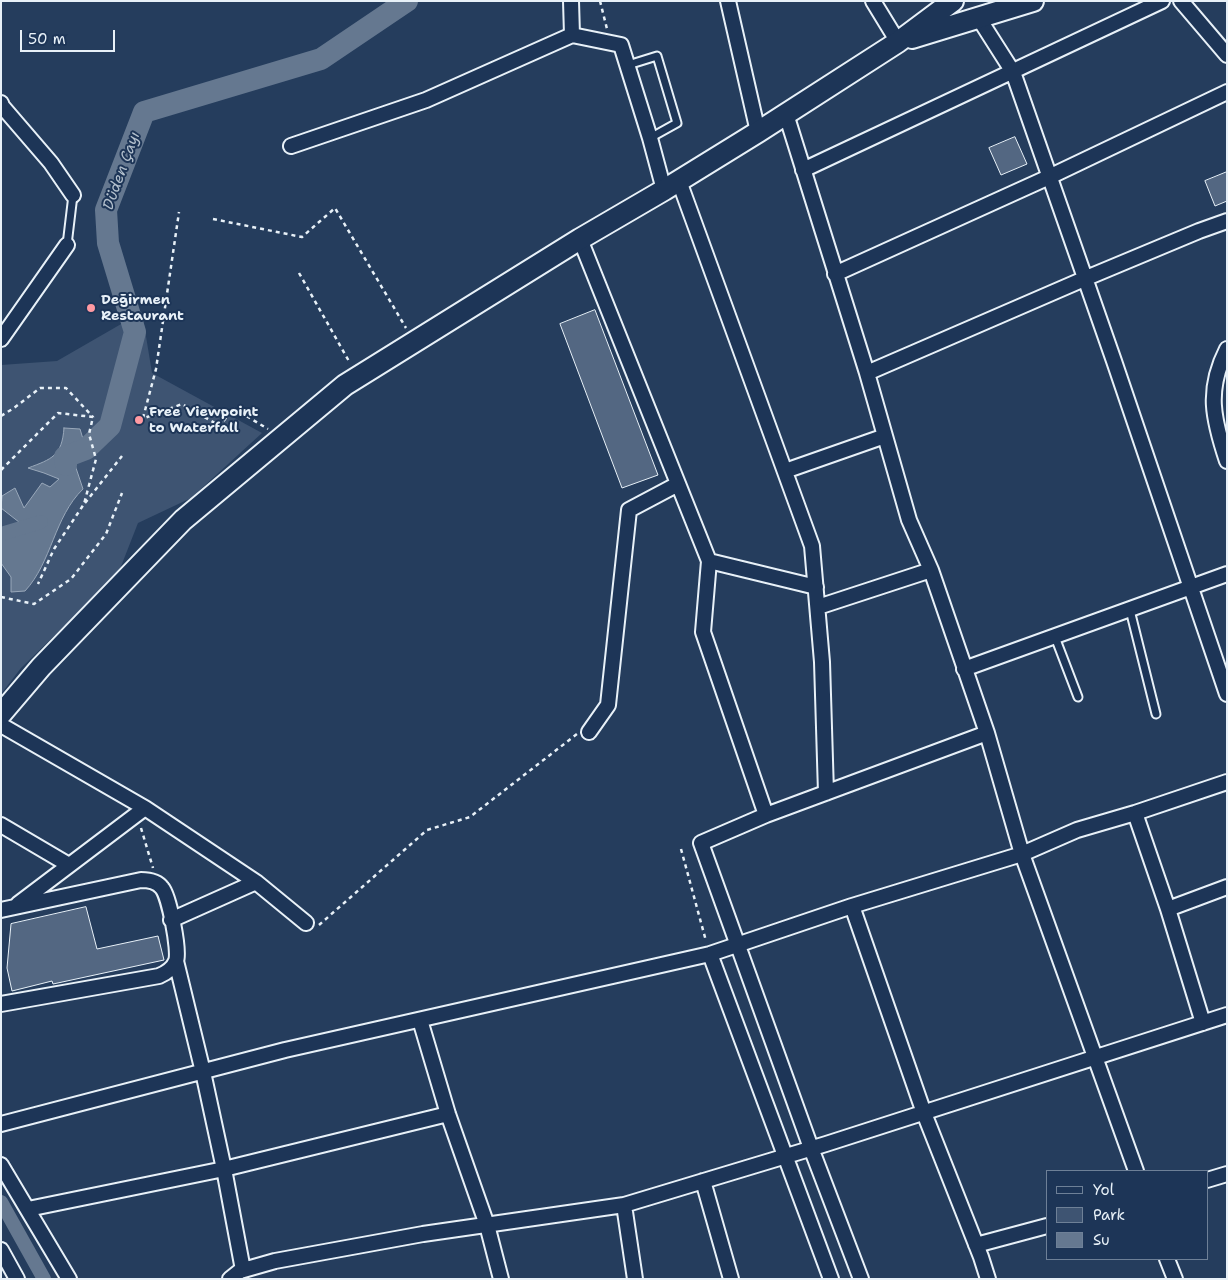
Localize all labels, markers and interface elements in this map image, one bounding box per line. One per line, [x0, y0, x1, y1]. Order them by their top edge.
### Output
scale bar [22, 20, 118, 52]
text: 50 m [28, 29, 66, 49]
water label: Düden Çayı [100, 130, 144, 212]
place label: Değirmen Restaurant [101, 292, 184, 324]
marker: Değirmen Restaurant [85, 302, 97, 314]
place label: Free Viewpoint to Waterfall [149, 404, 258, 437]
marker: Free Viewpoint to Waterfall [133, 414, 145, 426]
legend [1046, 1170, 1208, 1260]
text: Yol [1093, 1180, 1114, 1200]
text: Park [1093, 1205, 1125, 1225]
text: Su [1093, 1230, 1110, 1250]

